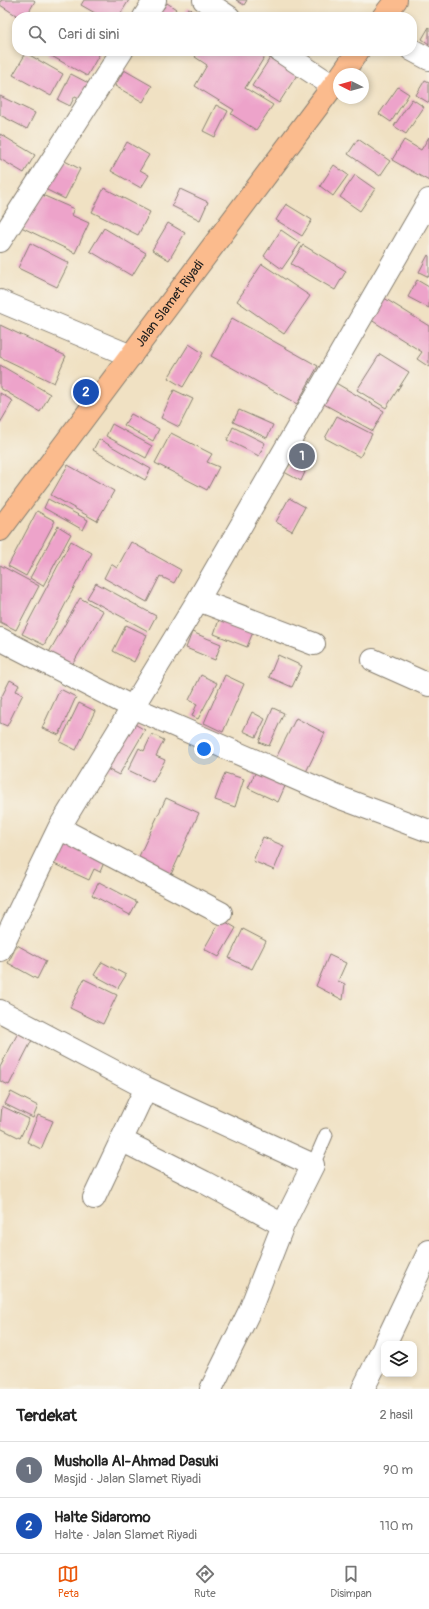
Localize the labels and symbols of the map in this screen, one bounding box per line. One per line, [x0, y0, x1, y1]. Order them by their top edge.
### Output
north arrow [333, 68, 369, 104]
street label: Jalan Slamet Riyadi [132, 257, 207, 350]
pin: 2 [73, 377, 99, 407]
pin: 1 [289, 441, 315, 471]
your location [194, 739, 214, 759]

